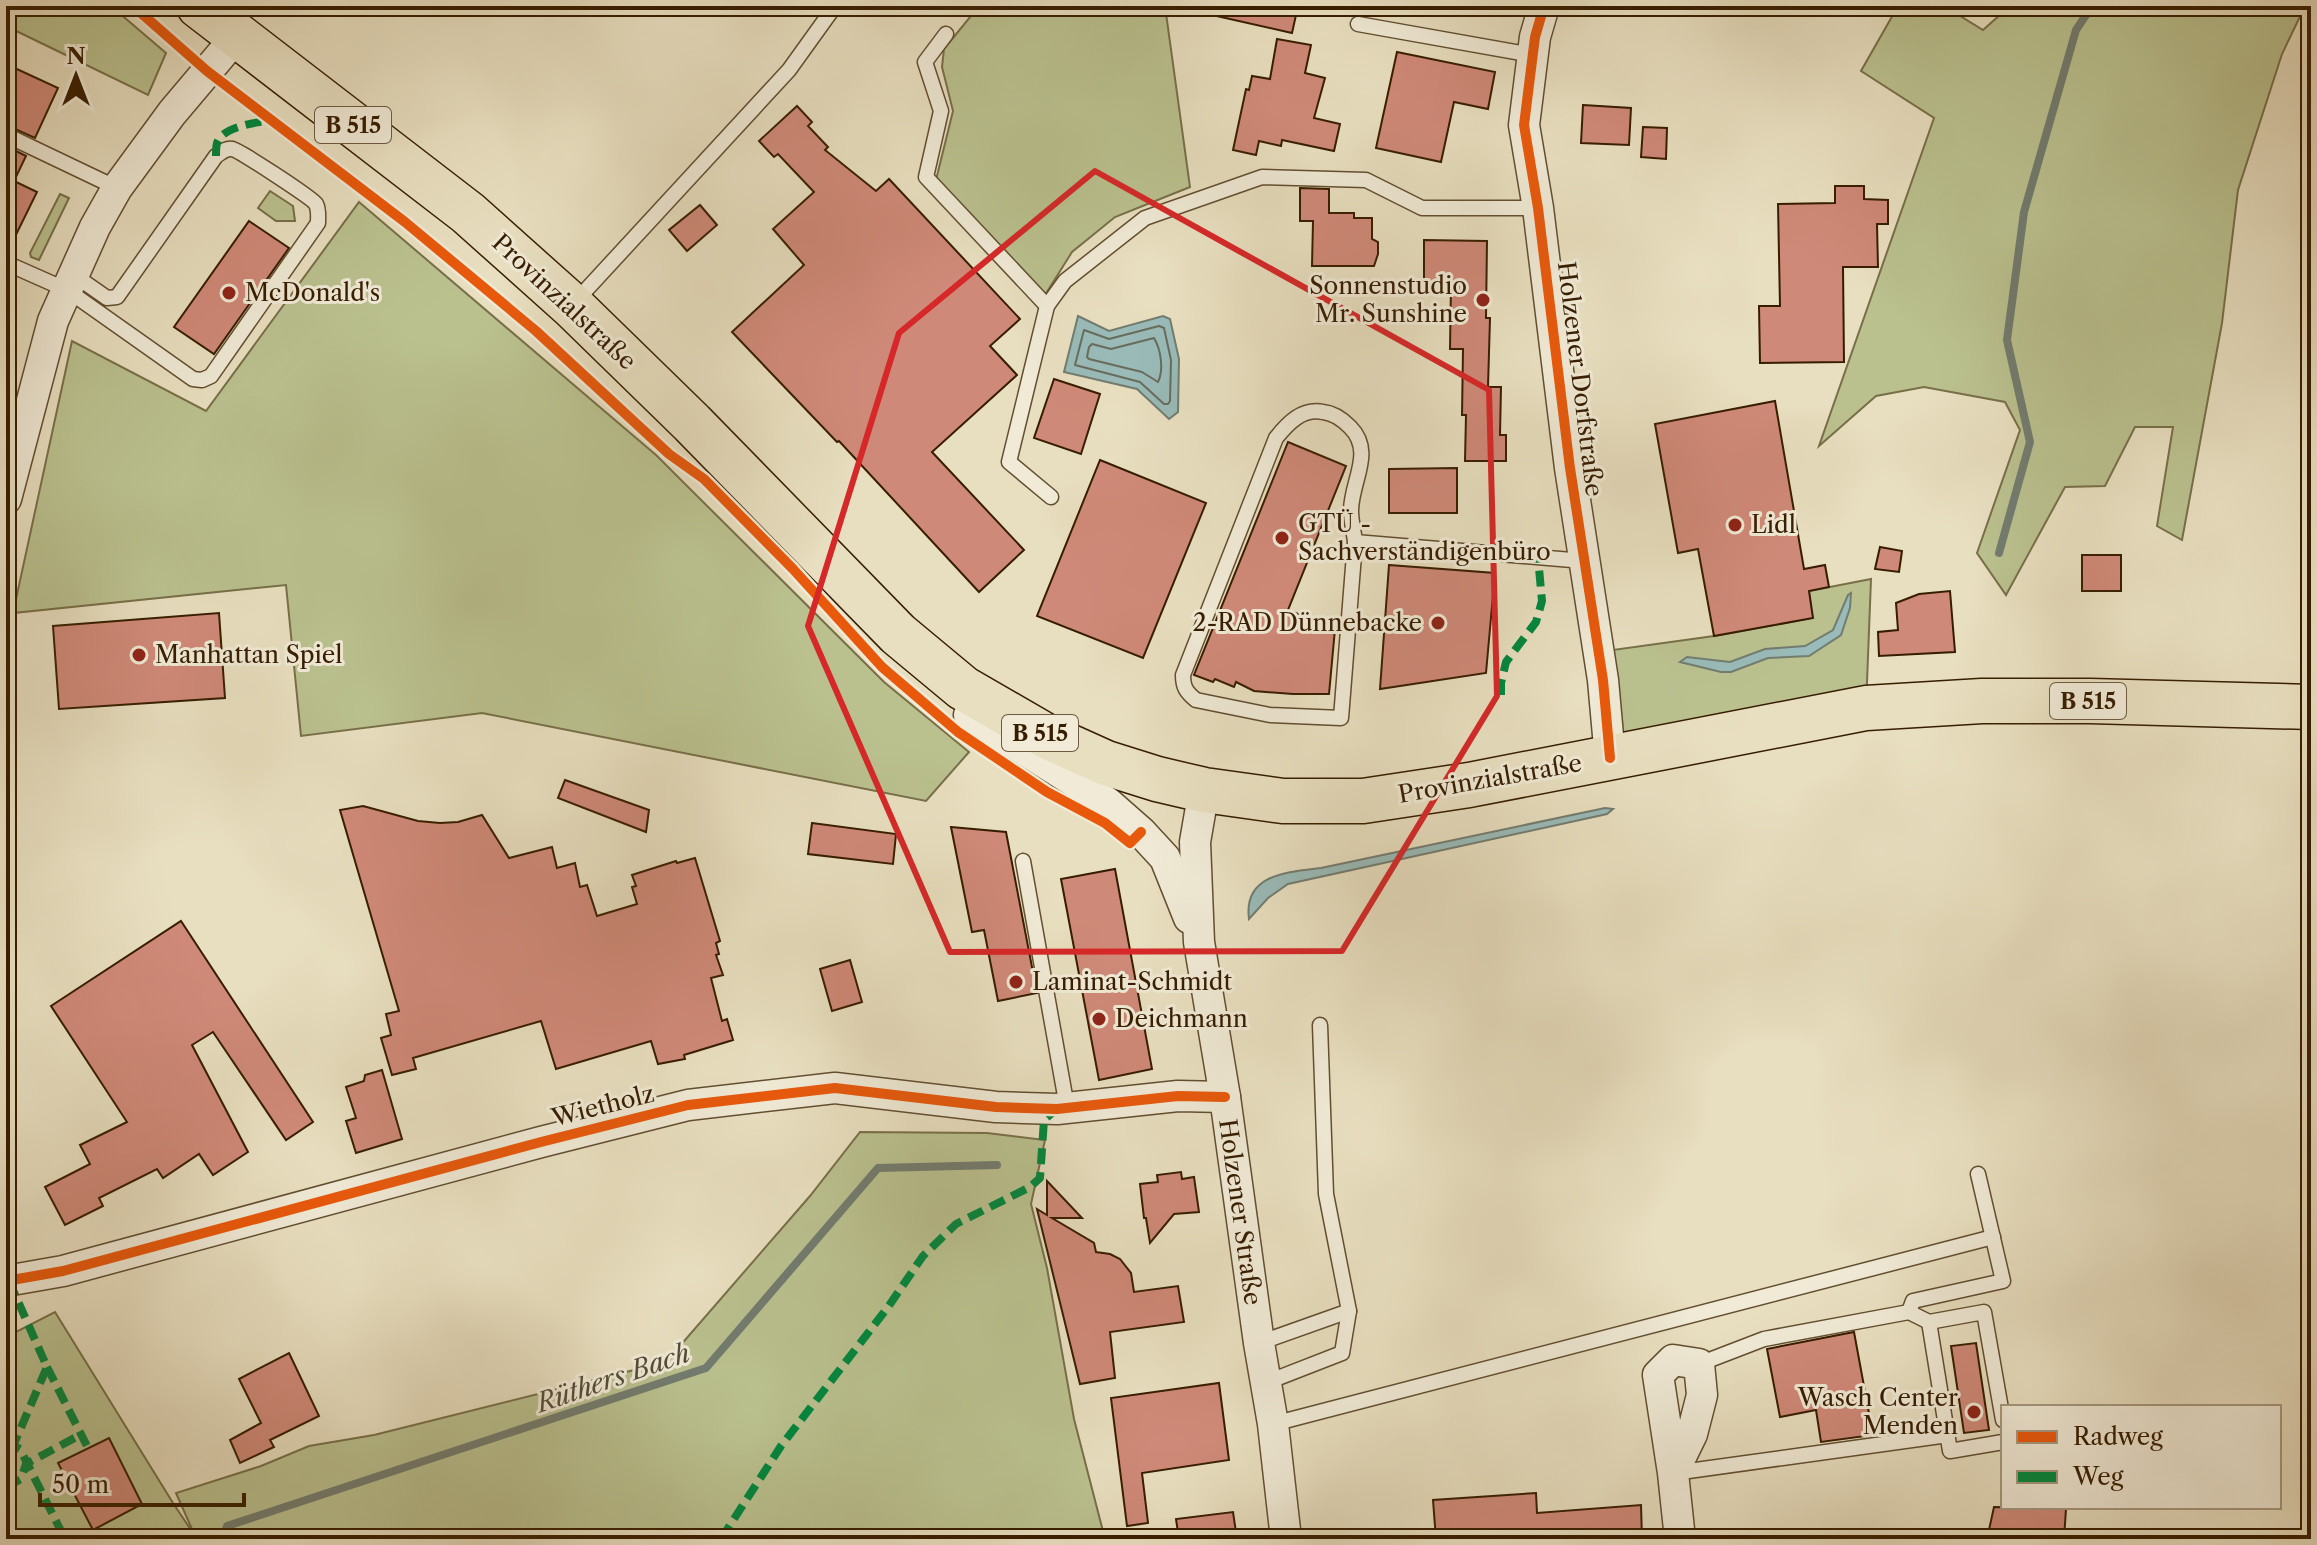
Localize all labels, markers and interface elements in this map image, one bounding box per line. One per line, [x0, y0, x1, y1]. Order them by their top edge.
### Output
north arrow [36, 36, 116, 116]
text: N [66, 43, 86, 70]
road number: B 515 [315, 107, 391, 143]
street label: Provinzialstraße [486, 228, 642, 376]
street label: Holzener Dorfstraße [1552, 260, 1609, 498]
place label: Sonnenstudio Mr. Sunshine [1309, 271, 1467, 328]
place label: McDonald's [245, 278, 380, 307]
marker: McDonald's [220, 284, 238, 302]
marker: Sonnenstudio Mr. Sunshine [1474, 291, 1492, 309]
place label: GTÜ - Sachverständigenbüro [1298, 509, 1551, 566]
place label: Lidl [1751, 510, 1796, 539]
marker: Lidl [1726, 516, 1744, 534]
marker: GTÜ - Sachverständigenbüro [1273, 529, 1291, 547]
place label: 2-RAD Dünnebacke [1193, 608, 1422, 637]
marker: 2-RAD Dünnebacke [1429, 614, 1447, 632]
place label: Manhattan Spiel [155, 640, 342, 669]
marker: Manhattan Spiel [130, 646, 148, 664]
road number: B 515 [2050, 683, 2126, 719]
road number: B 515 [1002, 715, 1078, 751]
street label: Provinzialstraße [1396, 748, 1584, 809]
place label: Laminat-Schmidt [1032, 967, 1232, 996]
marker: Laminat-Schmidt [1007, 973, 1025, 991]
place label: Deichmann [1115, 1004, 1248, 1033]
marker: Deichmann [1090, 1010, 1108, 1028]
street label: Wietholz [548, 1079, 657, 1132]
street label: Holzener Straße [1213, 1117, 1268, 1307]
water label: Rüthers Bach [530, 1337, 694, 1420]
place label: Wasch Center Menden [1797, 1383, 1958, 1440]
marker: Wasch Center Menden [1965, 1403, 1983, 1421]
legend [2001, 1405, 2281, 1509]
text: Radweg [2073, 1422, 2163, 1451]
scale bar [40, 1457, 244, 1507]
text: Weg [2072, 1462, 2124, 1491]
text: 50 m [52, 1470, 109, 1499]

